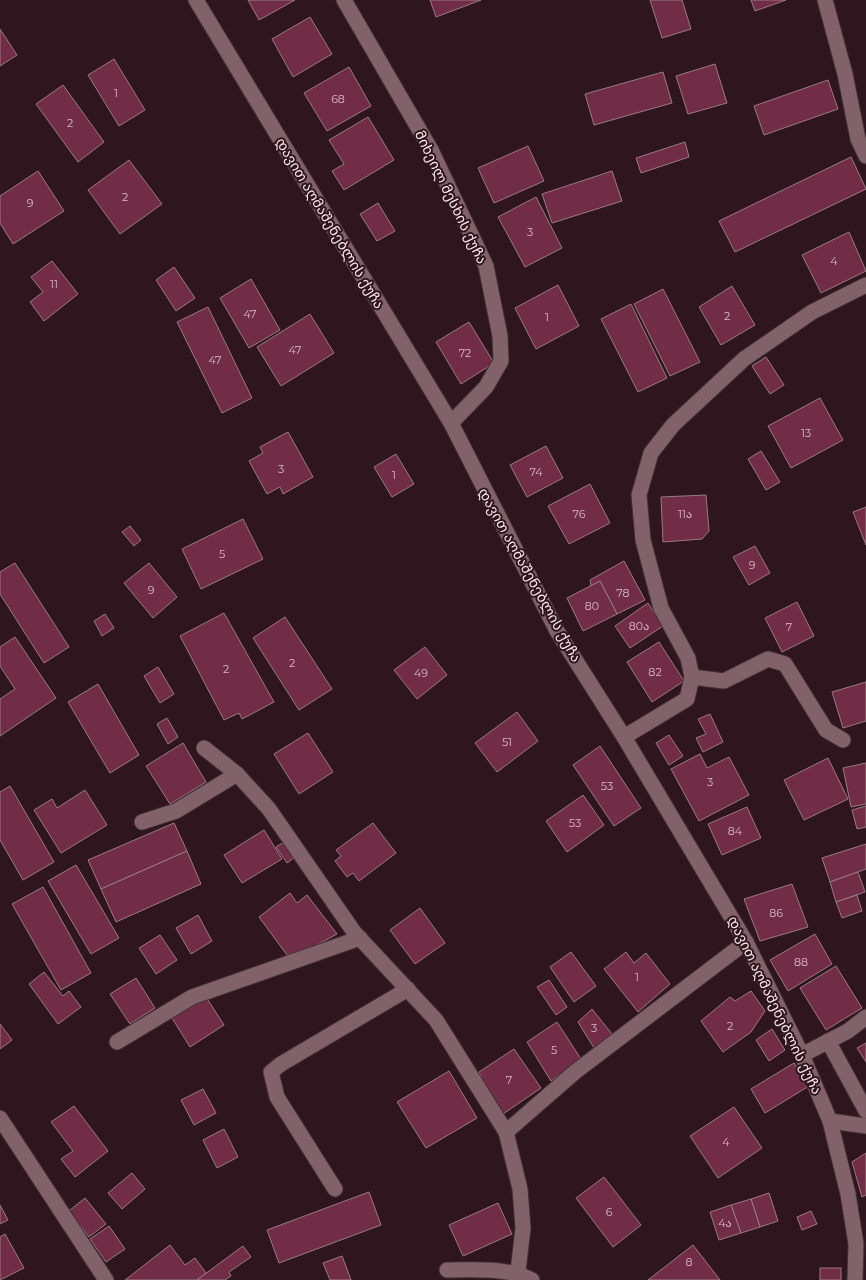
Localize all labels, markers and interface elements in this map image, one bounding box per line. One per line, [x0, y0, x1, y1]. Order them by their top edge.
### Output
house number: 1 [114, 86, 118, 100]
house number: 68 [331, 92, 345, 106]
house number: 2 [67, 116, 73, 130]
street label: მიხეილ მესხის ქუჩა [411, 127, 491, 267]
street label: დავით აღმაშენებლის ქუჩა [272, 134, 388, 312]
house number: 2 [122, 190, 128, 204]
house number: 9 [27, 196, 34, 210]
house number: 3 [527, 225, 533, 239]
house number: 4 [830, 254, 838, 268]
house number: 11 [50, 277, 58, 291]
house number: 47 [243, 307, 257, 321]
house number: 2 [724, 309, 730, 323]
house number: 1 [545, 310, 549, 324]
house number: 47 [288, 343, 302, 357]
house number: 72 [459, 346, 471, 360]
house number: 47 [208, 353, 222, 367]
house number: 13 [801, 426, 811, 440]
house number: 3 [278, 462, 284, 476]
house number: 74 [529, 465, 543, 479]
house number: 1 [392, 468, 396, 482]
street label: დავით აღმაშენებლის ქუჩა [475, 485, 585, 665]
house number: 76 [573, 507, 586, 521]
house number: 11ა [678, 507, 692, 521]
house number: 5 [219, 547, 225, 561]
house number: 9 [749, 558, 756, 572]
house number: 9 [148, 583, 155, 597]
house number: 78 [616, 586, 630, 600]
house number: 80 [585, 599, 599, 613]
house number: 80ა [629, 619, 649, 633]
house number: 7 [786, 620, 792, 634]
house number: 2 [289, 656, 295, 670]
house number: 2 [223, 662, 229, 676]
house number: 82 [648, 665, 662, 679]
house number: 49 [414, 666, 428, 680]
house number: 51 [502, 735, 512, 749]
house number: 3 [707, 775, 713, 789]
house number: 53 [601, 779, 613, 793]
house number: 53 [569, 816, 581, 830]
house number: 84 [728, 824, 743, 838]
house number: 86 [769, 906, 783, 920]
street label: დავით აღმაშენებლის ქუჩა [724, 913, 826, 1097]
house number: 88 [794, 955, 808, 969]
house number: 1 [635, 970, 639, 984]
house number: 2 [727, 1019, 733, 1033]
house number: 3 [591, 1021, 597, 1035]
house number: 5 [551, 1043, 557, 1057]
house number: 7 [506, 1073, 512, 1087]
house number: 4 [722, 1135, 730, 1149]
house number: 6 [606, 1205, 613, 1219]
house number: 4ა [718, 1216, 732, 1230]
house number: 8 [685, 1255, 693, 1269]

